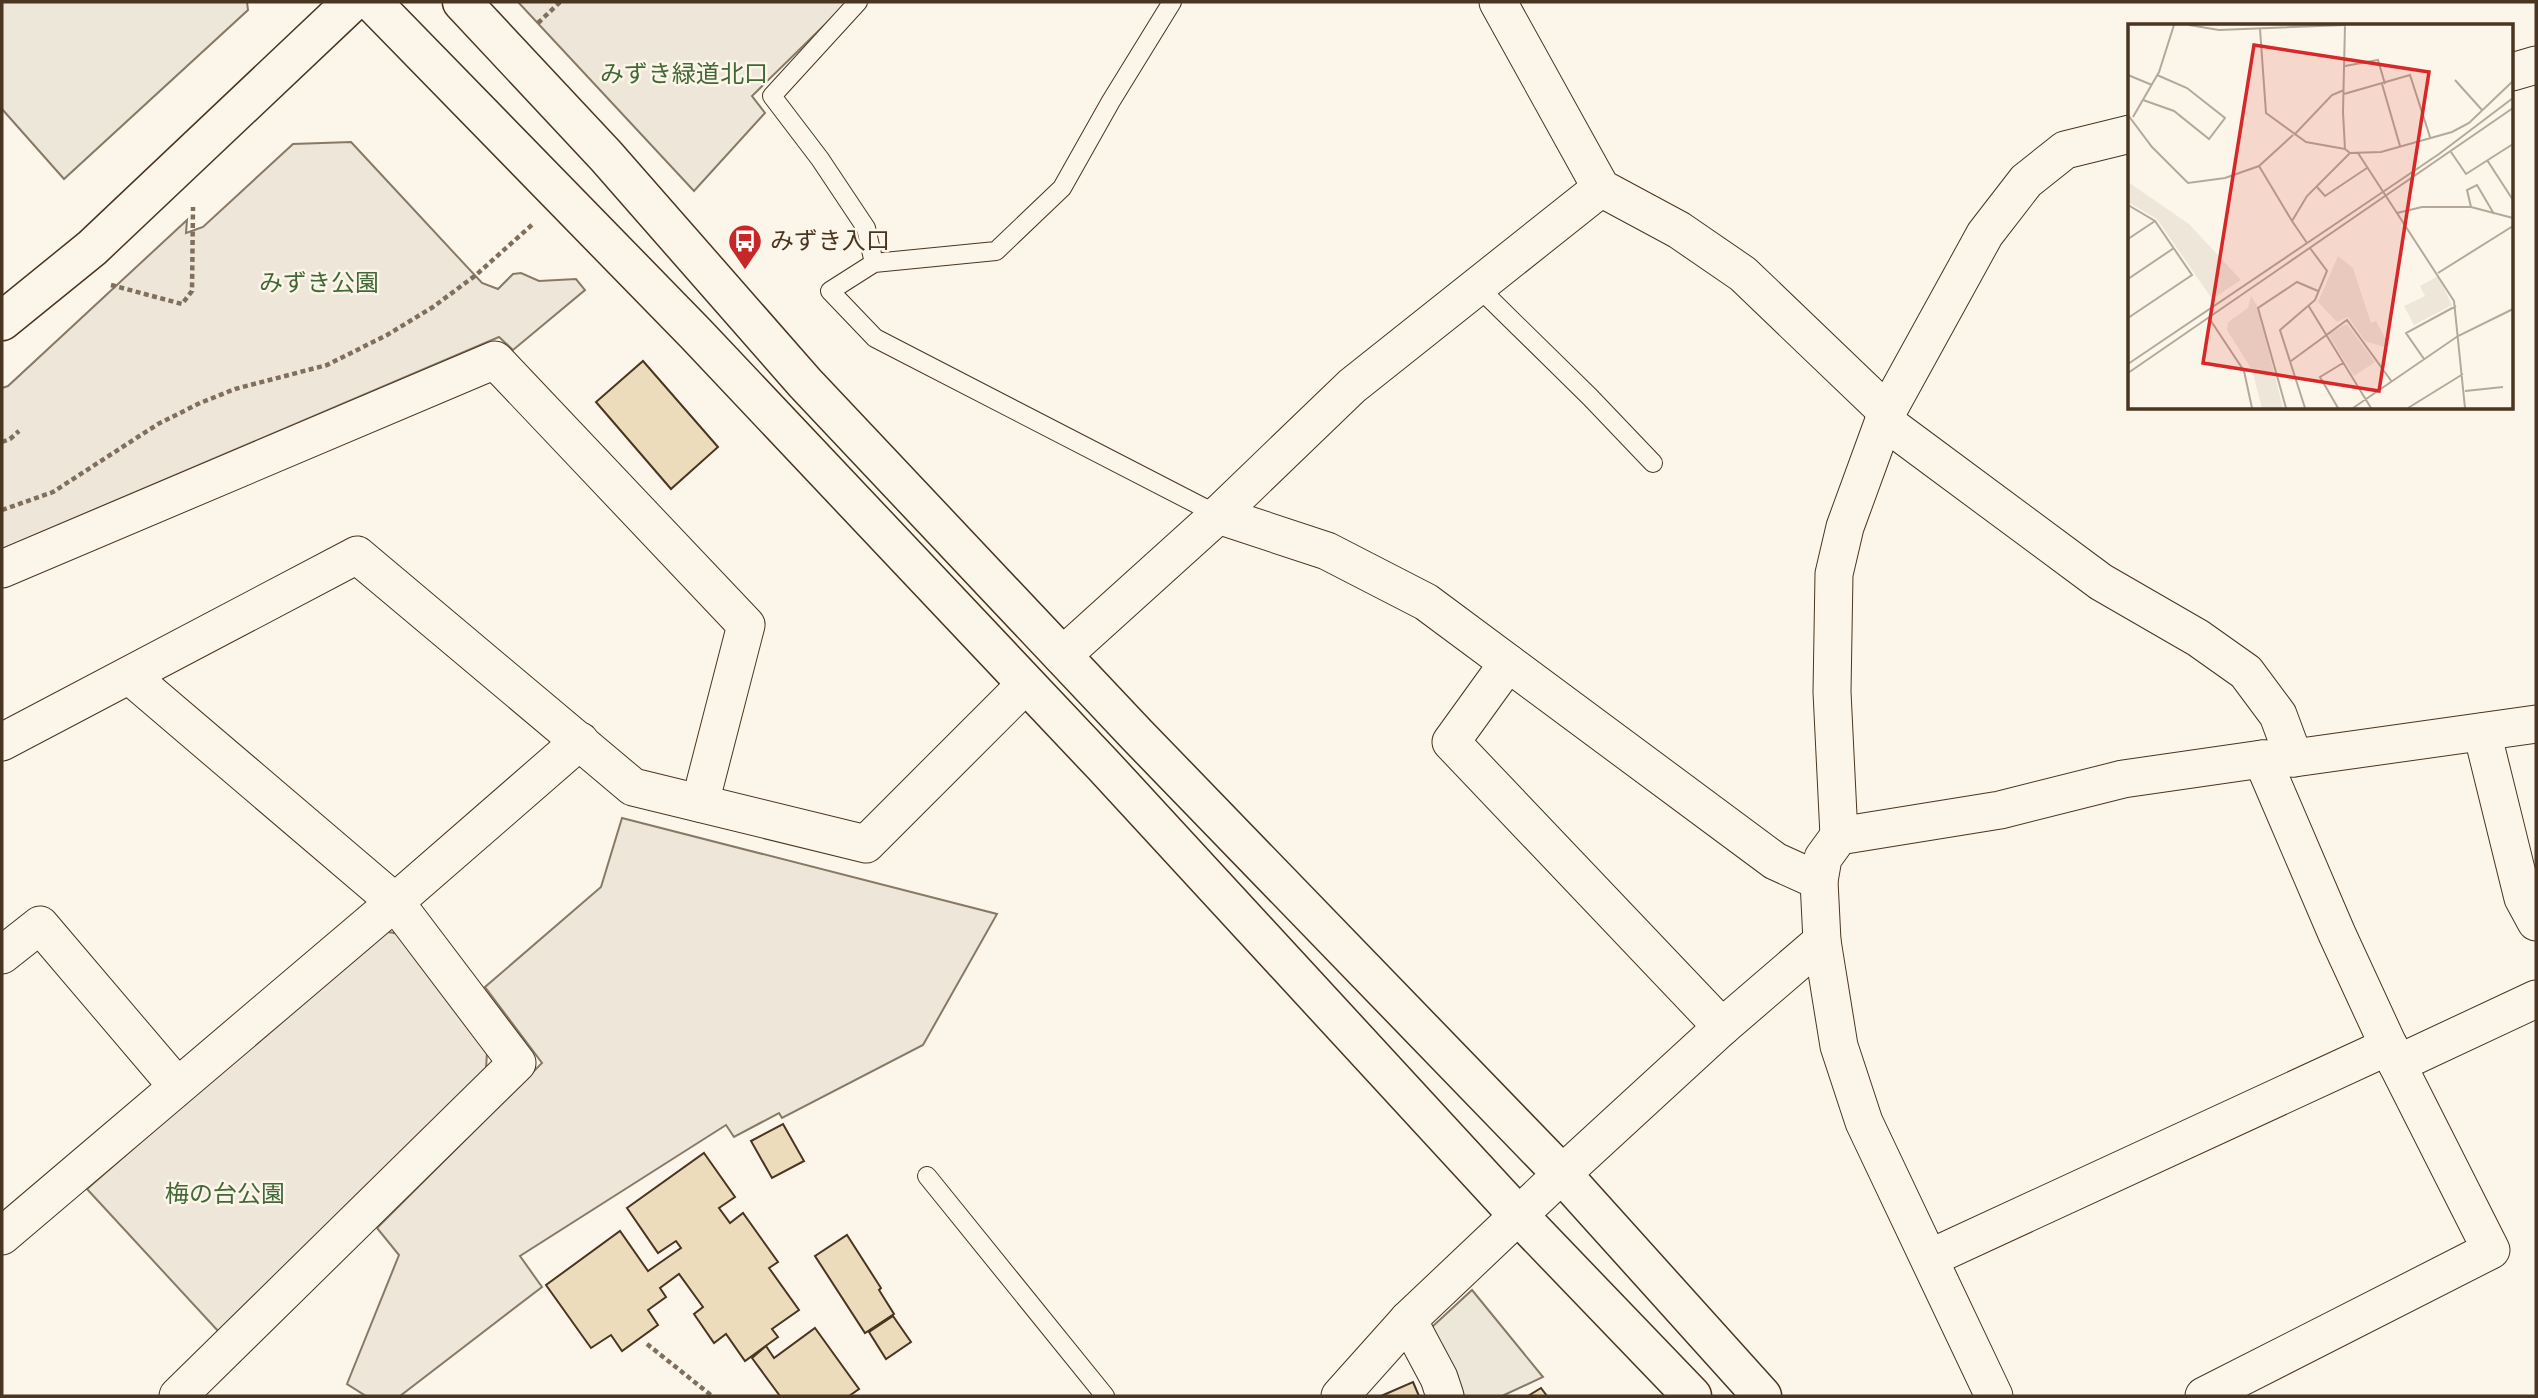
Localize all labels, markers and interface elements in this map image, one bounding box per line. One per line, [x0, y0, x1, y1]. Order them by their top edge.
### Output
inset map [2128, 24, 2514, 410]
park label: みずき緑道北口 [600, 59, 768, 89]
bus stop icon: みずき入口 [726, 222, 764, 271]
place label: みずき入口 [770, 226, 890, 256]
park label: みずき公園 [259, 268, 379, 298]
park label: 梅の台公園 [165, 1179, 285, 1209]

